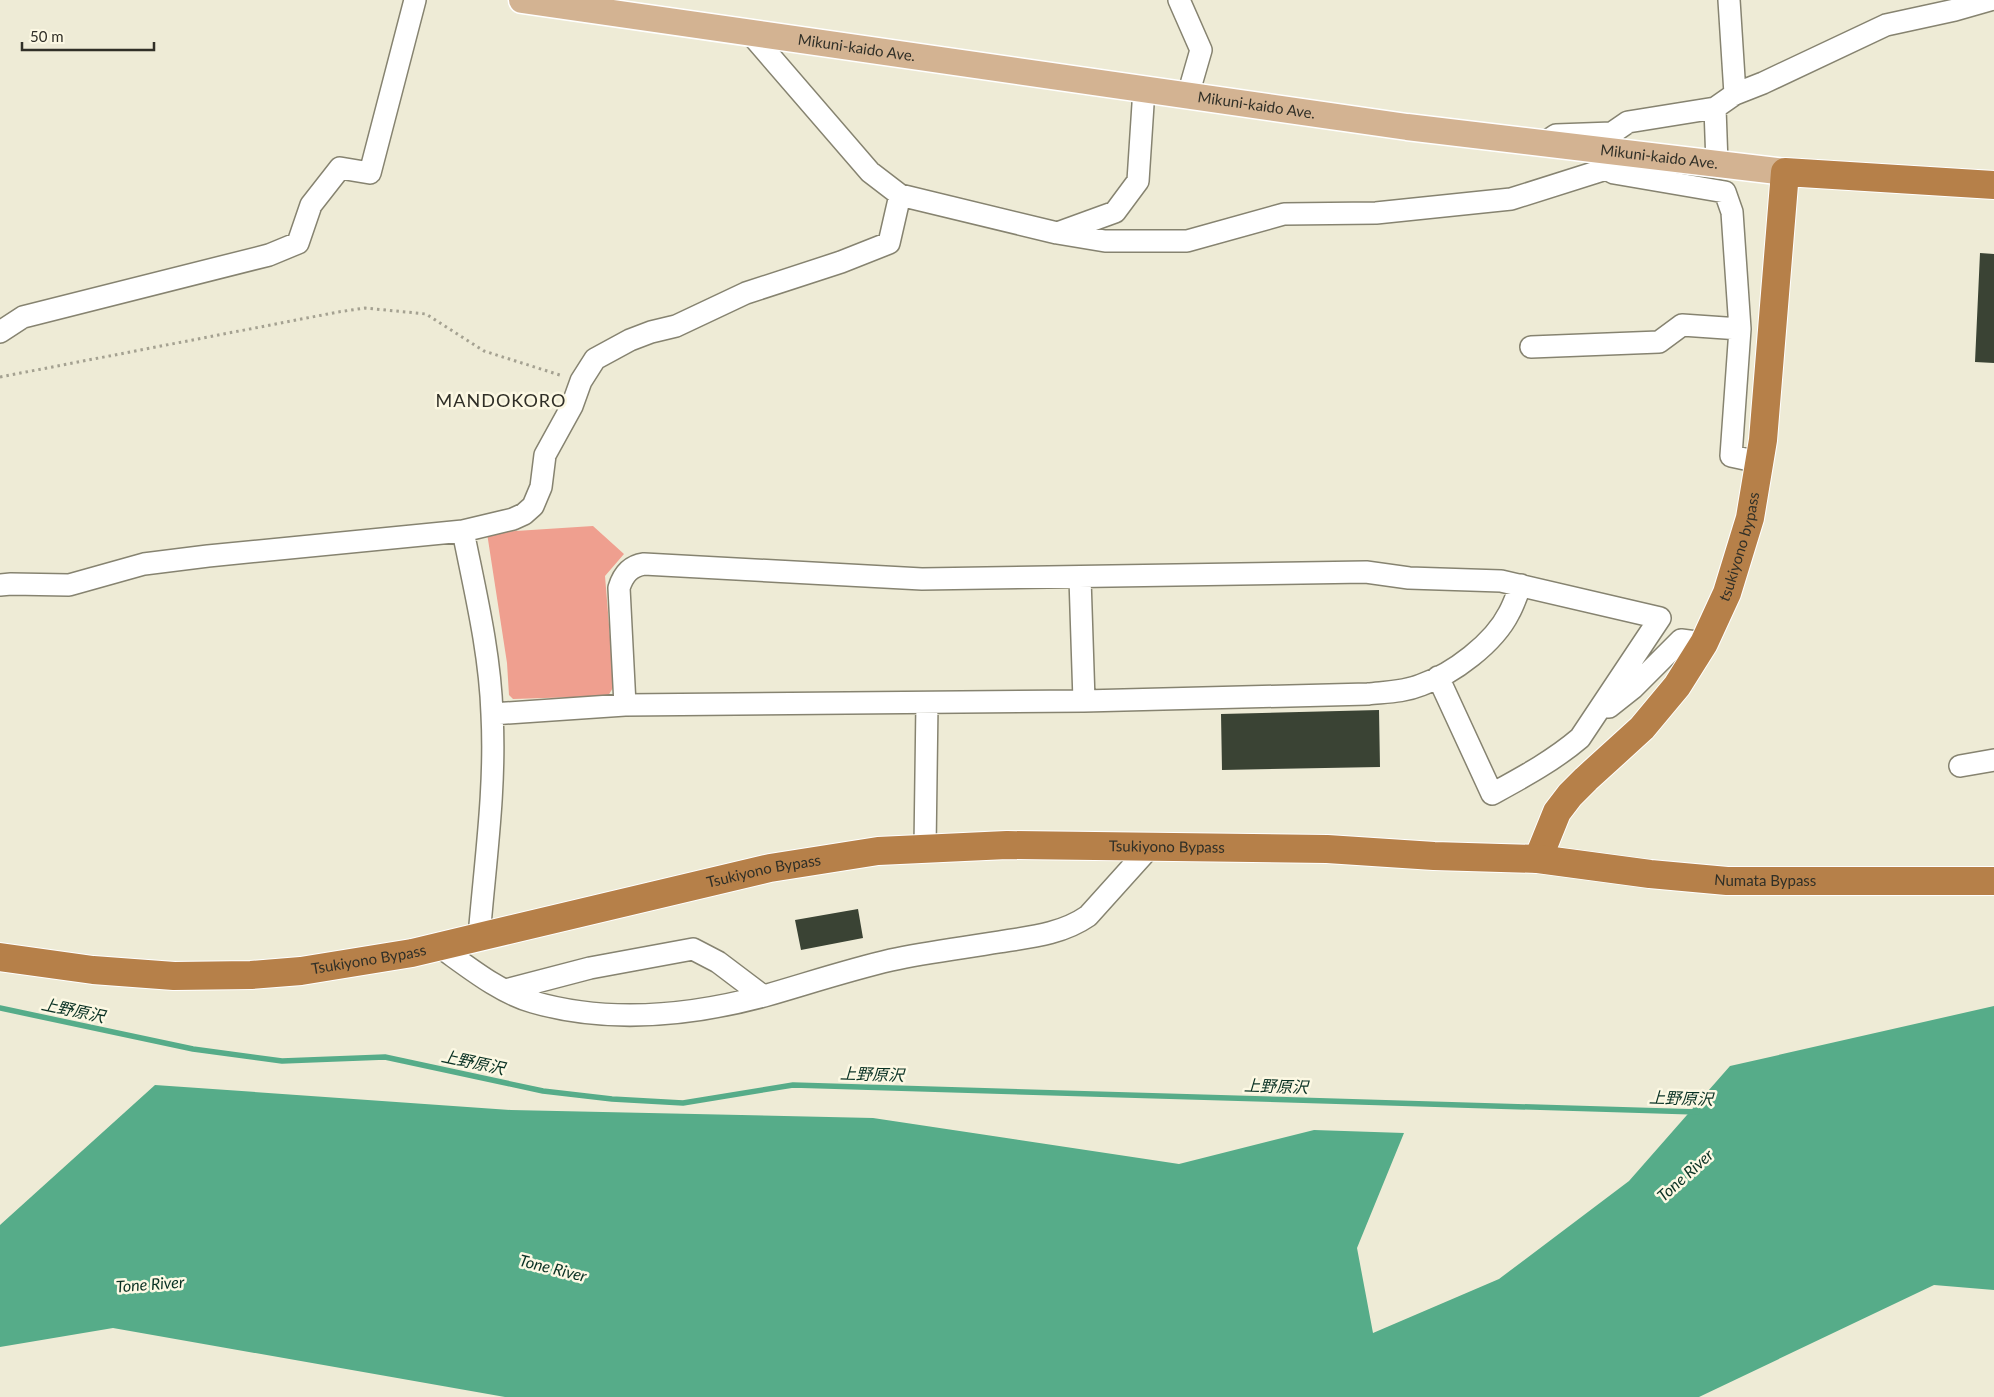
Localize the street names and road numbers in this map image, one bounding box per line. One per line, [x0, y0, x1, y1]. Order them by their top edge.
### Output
street label: Mikuni-kaido Ave. [797, 30, 917, 64]
street label: Mikuni-kaido Ave. [1197, 87, 1317, 122]
street label: Mikuni-kaido Ave. [1599, 140, 1719, 172]
street label: tsukiyono bypass [1714, 491, 1762, 604]
street label: Tsukiyono Bypass [1109, 836, 1225, 856]
street label: Tsukiyono Bypass [705, 850, 822, 891]
street label: Numata Bypass [1713, 870, 1816, 889]
street label: Tsukiyono Bypass [310, 940, 428, 977]

